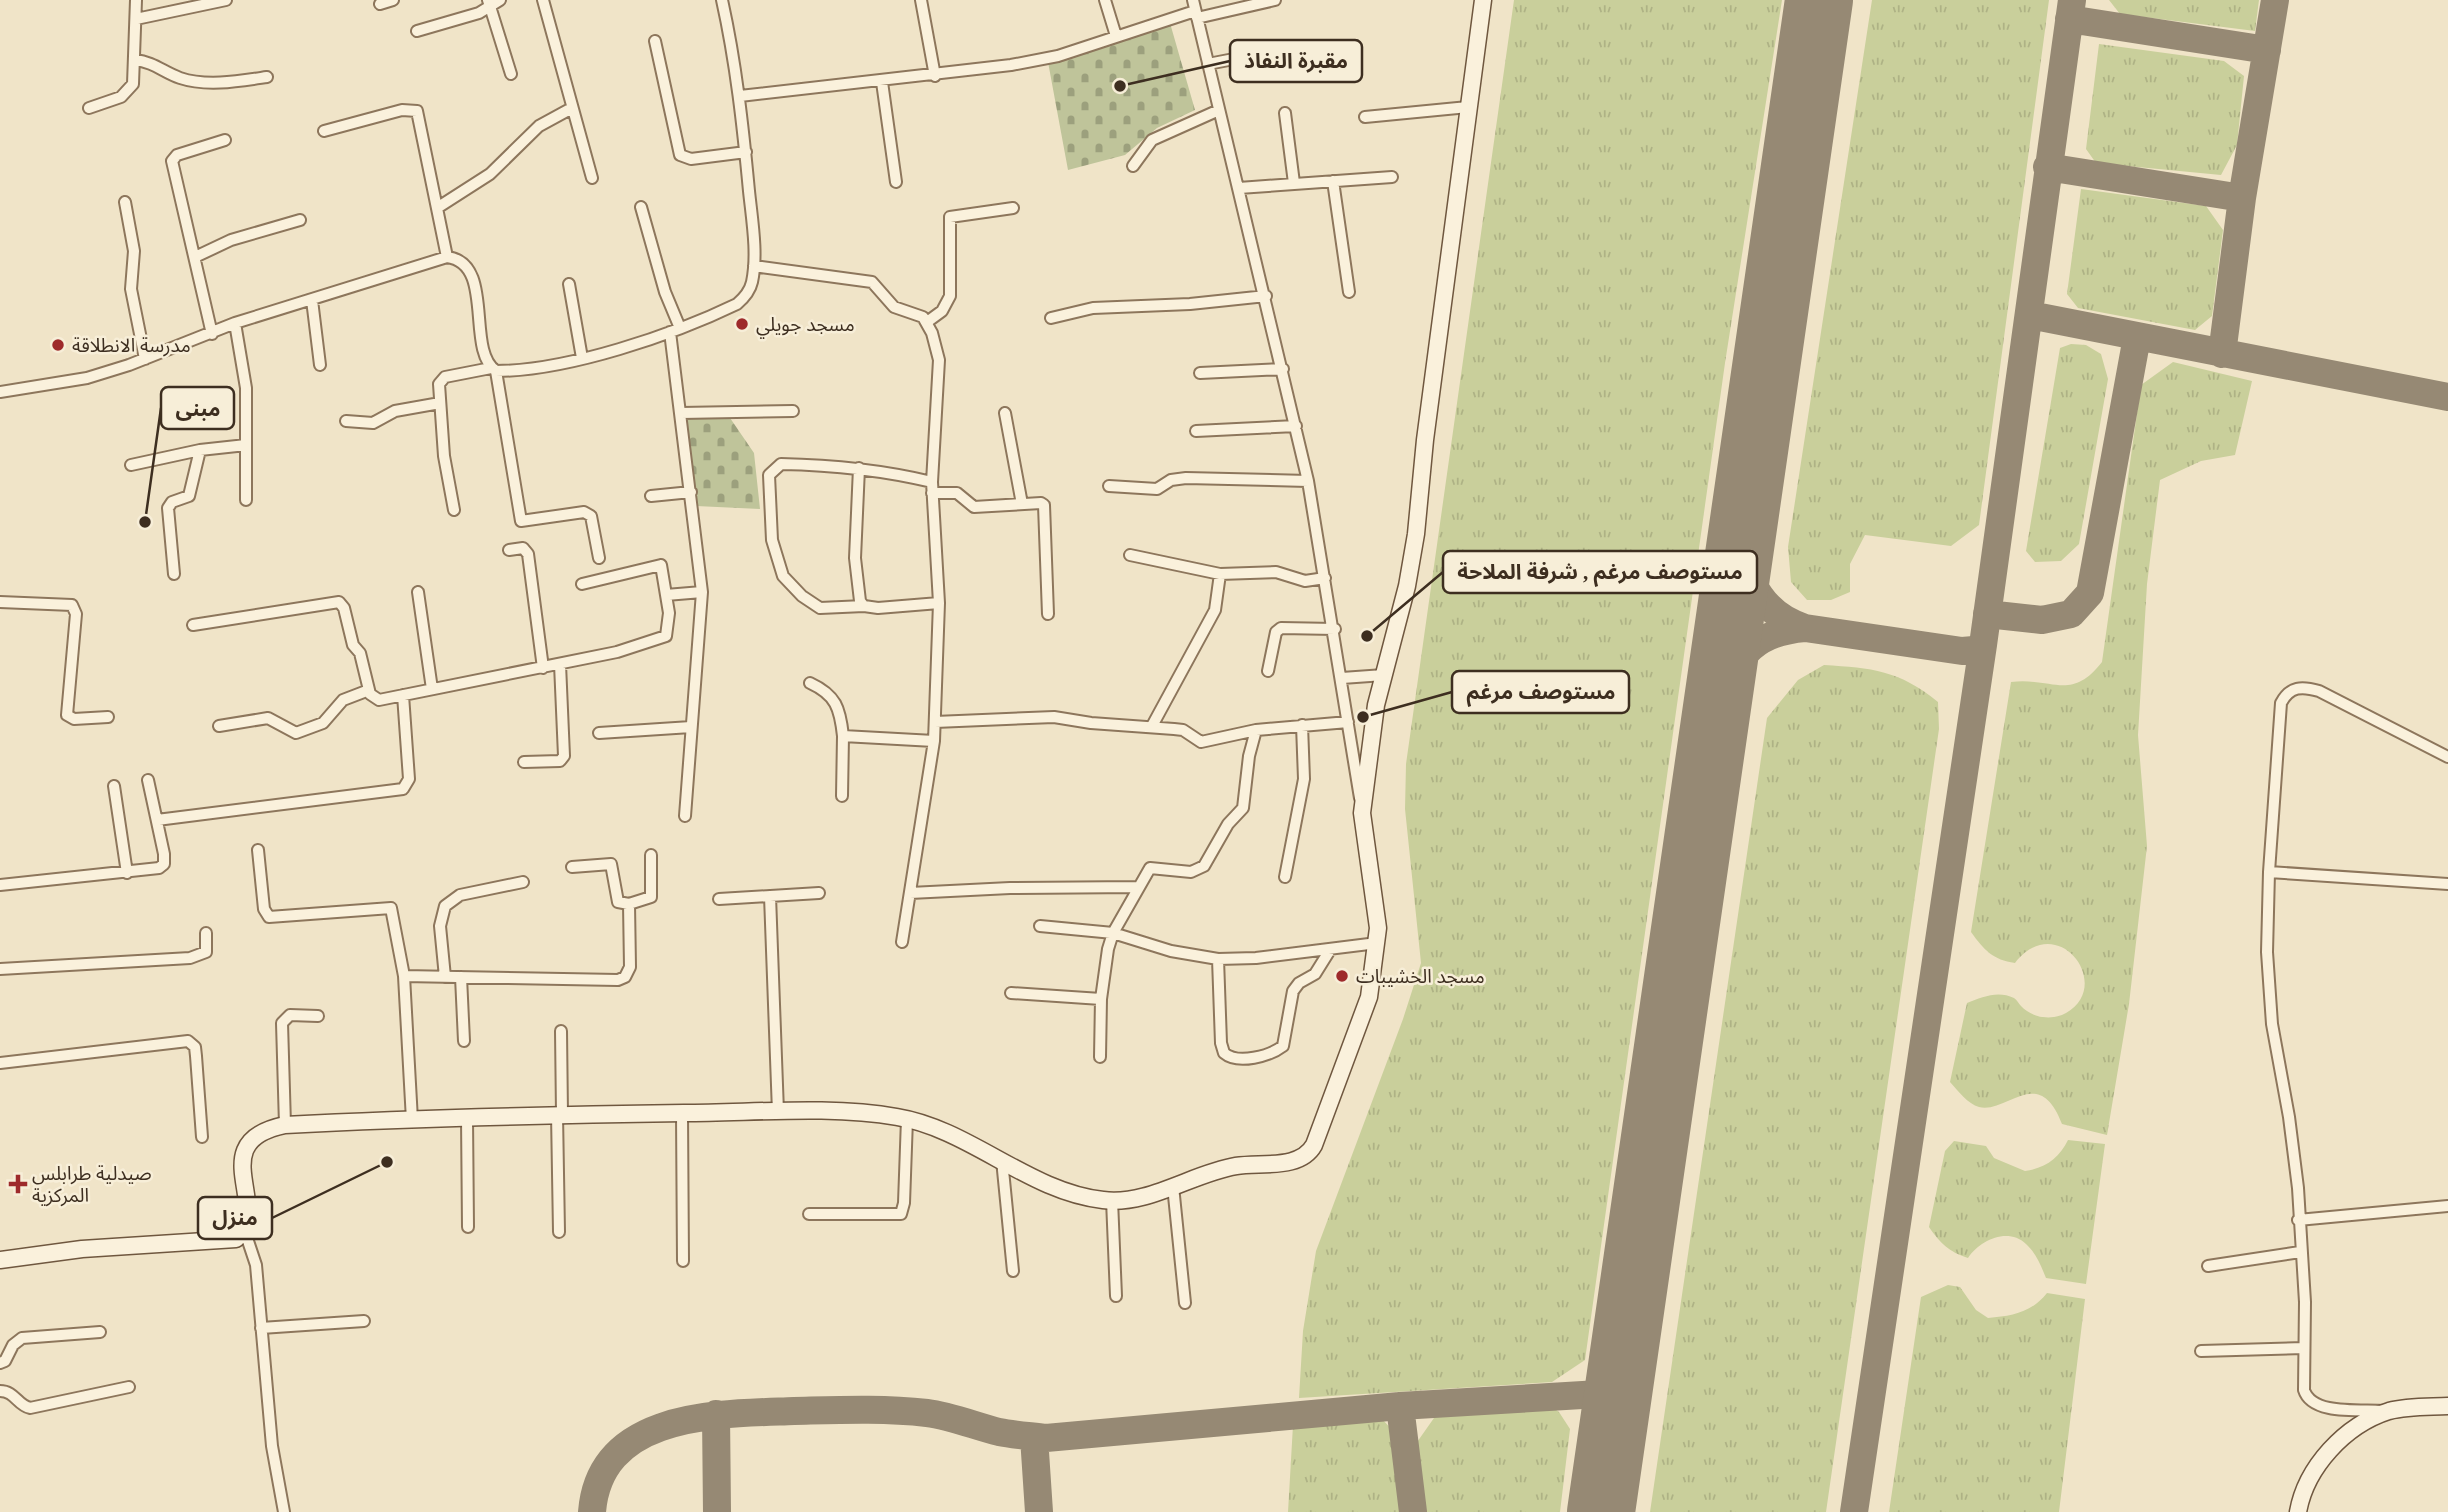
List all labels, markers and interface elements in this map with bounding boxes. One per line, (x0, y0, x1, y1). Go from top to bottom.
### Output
callout: مقبرة النفاذ (1230, 40, 1362, 82)
text: مقبرة النفاذ (1244, 49, 1348, 73)
place label: مسجد جويلي (756, 314, 855, 339)
marker: مسجد جويلي (734, 316, 750, 332)
place label: مدرسة الانطلاقة (72, 335, 191, 357)
marker: مدرسة الانطلاقة (50, 337, 66, 353)
callout: مبنى (161, 387, 234, 429)
text: مبنى (175, 397, 221, 421)
callout: مستوصف مرغم , شرفة الملاحة (1443, 551, 1757, 593)
text: مستوصف مرغم , شرفة الملاحة (1457, 560, 1743, 587)
callout: مستوصف مرغم (1452, 671, 1629, 713)
text: مستوصف مرغم (1466, 680, 1616, 707)
place label: مسجد الخشيبات (1356, 966, 1485, 987)
marker: مسجد الخشيبات (1334, 968, 1350, 984)
place label: صيدلية طرابلس المركزية (32, 1163, 152, 1207)
marker: صيدلية طرابلس المركزية (10, 1176, 26, 1192)
callout: منزل (198, 1197, 272, 1239)
text: منزل (212, 1206, 258, 1230)

